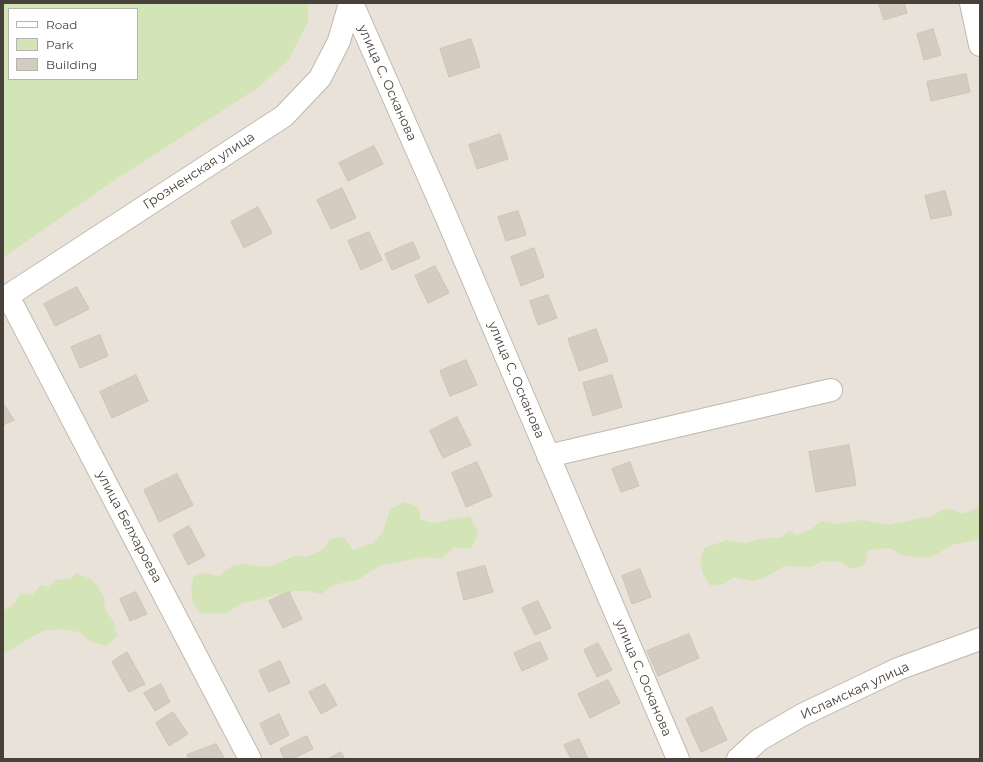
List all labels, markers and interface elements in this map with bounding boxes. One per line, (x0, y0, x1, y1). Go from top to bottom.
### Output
legend (8, 8, 138, 80)
text: Road (46, 17, 77, 32)
street label: улица С. Осканова (354, 22, 420, 144)
text: Park (46, 37, 73, 52)
text: Building (46, 57, 97, 72)
street label: Грозненская улица (140, 129, 258, 213)
street label: улица С. Осканова (484, 319, 548, 441)
street label: улица Белхароева (93, 468, 165, 586)
street label: улица С. Осканова (611, 617, 675, 739)
street label: Исламская улица (798, 659, 912, 723)

